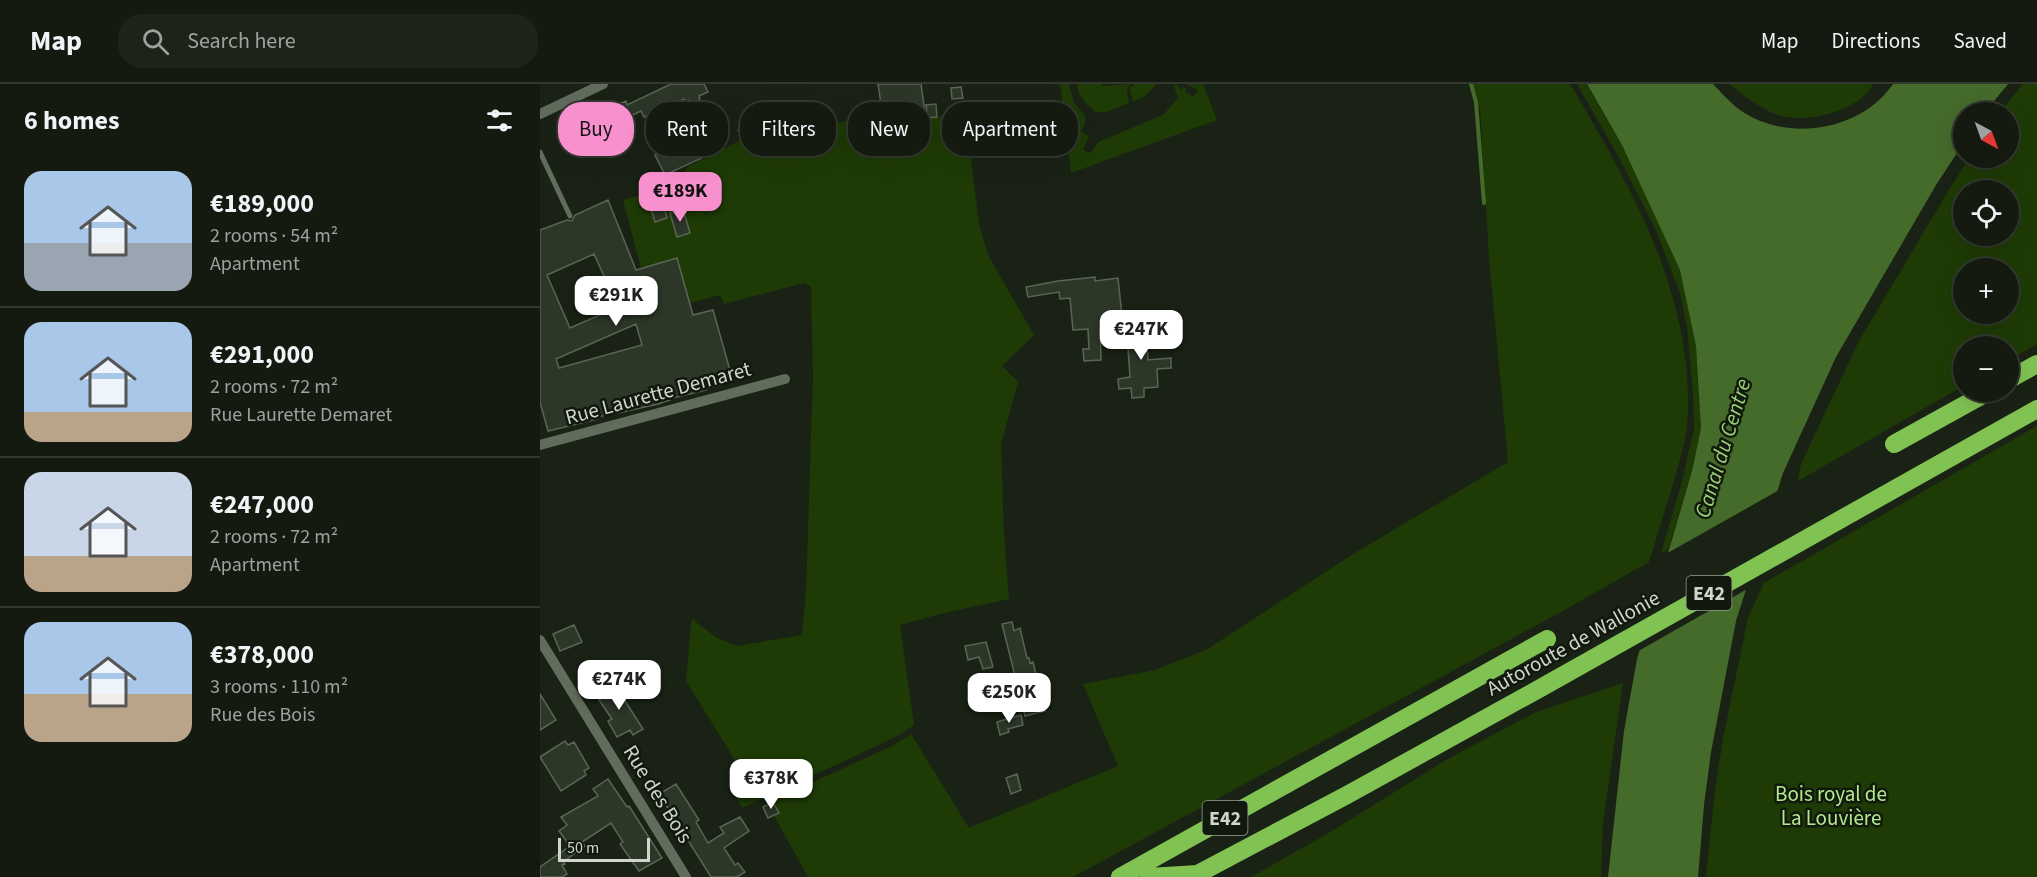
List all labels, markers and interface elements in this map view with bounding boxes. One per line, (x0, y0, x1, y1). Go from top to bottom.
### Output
search box (118, 14, 538, 68)
text: Map (30, 21, 82, 61)
icon: search (139, 25, 172, 58)
text: Search here (187, 25, 296, 57)
text: Map (1761, 26, 1799, 56)
text: Directions (1832, 26, 1920, 56)
text: Saved (1953, 26, 2007, 56)
text: 6 homes (24, 102, 119, 139)
chip: Buy (558, 102, 634, 156)
chip: Rent (646, 102, 728, 156)
chip: Filters (740, 102, 836, 156)
chip: New (848, 102, 930, 156)
chip: Apartment (942, 102, 1078, 156)
north arrow (1953, 102, 2019, 168)
map controls (1953, 102, 2019, 402)
icon: filters (483, 104, 516, 137)
pin: €189K (638, 172, 722, 223)
text: €189K (653, 177, 707, 205)
button: locate (1953, 180, 2019, 246)
text: €189,000 (210, 185, 314, 222)
icon: home (72, 195, 144, 267)
text: 2 rooms · 54 m² (210, 222, 338, 250)
text: Apartment (210, 250, 300, 278)
button: + (1953, 258, 2019, 324)
pin: €291K (574, 276, 658, 327)
text: €291K (589, 281, 643, 309)
pin: €247K (1099, 310, 1183, 361)
text: €247K (1114, 315, 1168, 343)
text: €291,000 (210, 336, 314, 373)
button: − (1953, 336, 2019, 402)
icon: home (72, 346, 144, 418)
street label: Rue Laurette Demaret (562, 354, 754, 432)
text: 2 rooms · 72 m² (210, 373, 338, 401)
water label: Canal du Centre (1687, 375, 1759, 522)
text: Rue Laurette Demaret (210, 401, 392, 429)
text: €247,000 (210, 486, 314, 523)
icon: home (72, 496, 144, 568)
text: 2 rooms · 72 m² (210, 523, 338, 551)
text: Apartment (210, 551, 300, 579)
road number: E42 (1686, 576, 1732, 610)
street label: Autoroute de Wallonie (1481, 583, 1665, 703)
text: €378,000 (210, 636, 314, 673)
icon: home (72, 646, 144, 718)
pin: €274K (577, 660, 661, 711)
text: €274K (592, 665, 646, 693)
text: 3 rooms · 110 m² (210, 673, 348, 701)
pin: €250K (967, 673, 1051, 724)
text: €250K (982, 678, 1036, 706)
text: Rue des Bois (210, 701, 315, 729)
street label: Rue des Bois (616, 739, 700, 849)
pin: €378K (729, 759, 813, 810)
text: €378K (744, 764, 798, 792)
park label: Bois royal de La Louvière (1775, 779, 1887, 833)
road number: E42 (1202, 801, 1248, 835)
scale bar (558, 835, 650, 862)
text: 50 m (567, 837, 599, 859)

